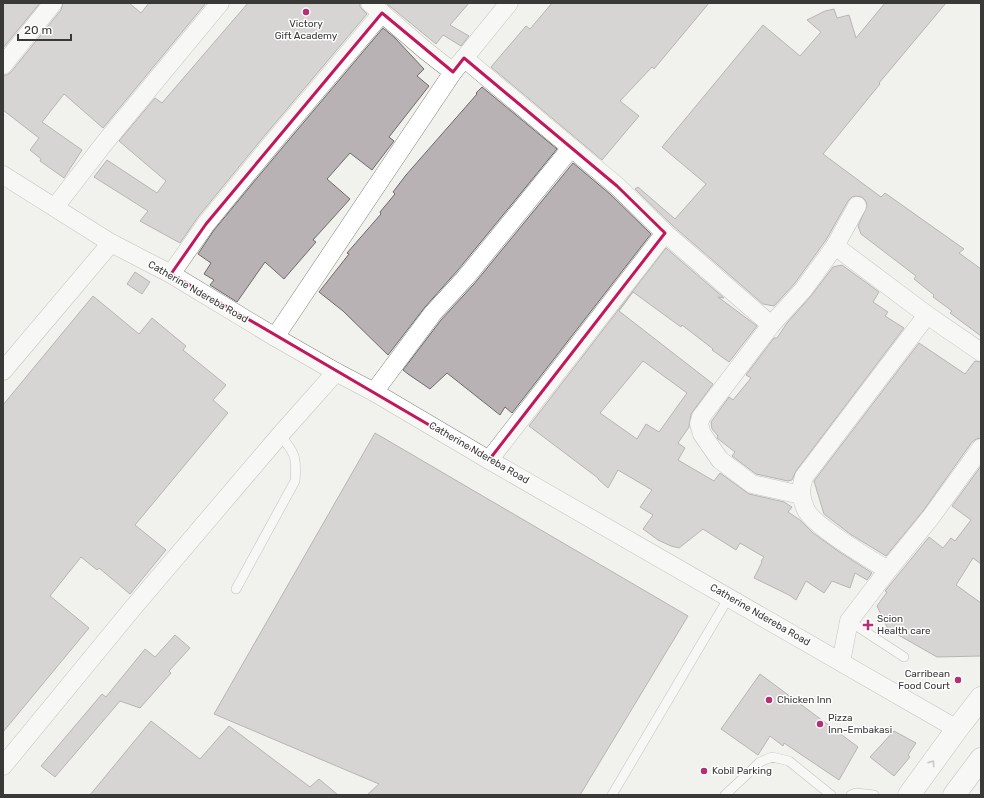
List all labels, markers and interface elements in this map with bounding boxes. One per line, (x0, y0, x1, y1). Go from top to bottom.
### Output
marker: Victory Gift Academy (301, 7, 311, 17)
scale bar (18, 16, 71, 42)
place label: Victory Gift Academy (275, 18, 338, 42)
text: 20 m (24, 23, 52, 37)
street label: Catherine Ndereba Road (146, 258, 250, 326)
street label: Catherine Ndereba Road (427, 419, 531, 487)
street label: Catherine Ndereba Road (708, 581, 812, 649)
place label: Scion Health care (877, 613, 931, 637)
marker: Scion Health care (862, 619, 874, 631)
place label: Carribean Food Court (898, 668, 950, 692)
marker: Carribean Food Court (953, 675, 963, 685)
place label: Chicken Inn (777, 694, 832, 706)
marker: Chicken Inn (764, 695, 774, 705)
place label: Pizza Inn-Embakasi (828, 712, 892, 736)
marker: Pizza Inn-Embakasi (815, 719, 825, 729)
one-way arrow (927, 761, 934, 768)
place label: Kobil Parking (712, 765, 772, 777)
marker: Kobil Parking (699, 766, 709, 776)

